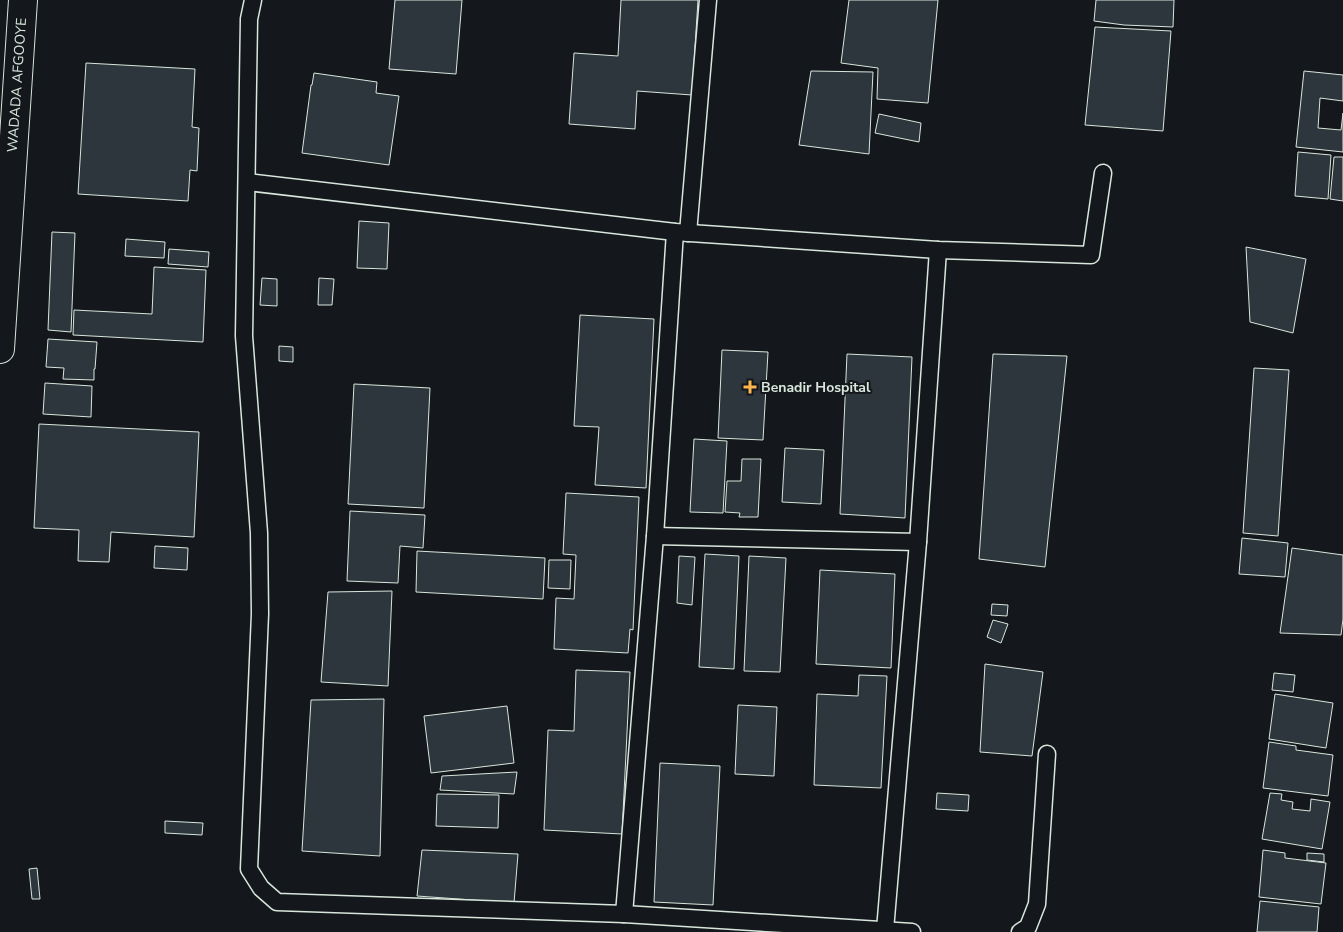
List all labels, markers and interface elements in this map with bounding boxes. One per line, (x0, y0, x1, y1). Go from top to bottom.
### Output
street label: WADADA AFGOOYE (3, 17, 31, 153)
place label: Benadir Hospital (761, 378, 871, 397)
marker: Benadir Hospital (743, 380, 757, 394)

